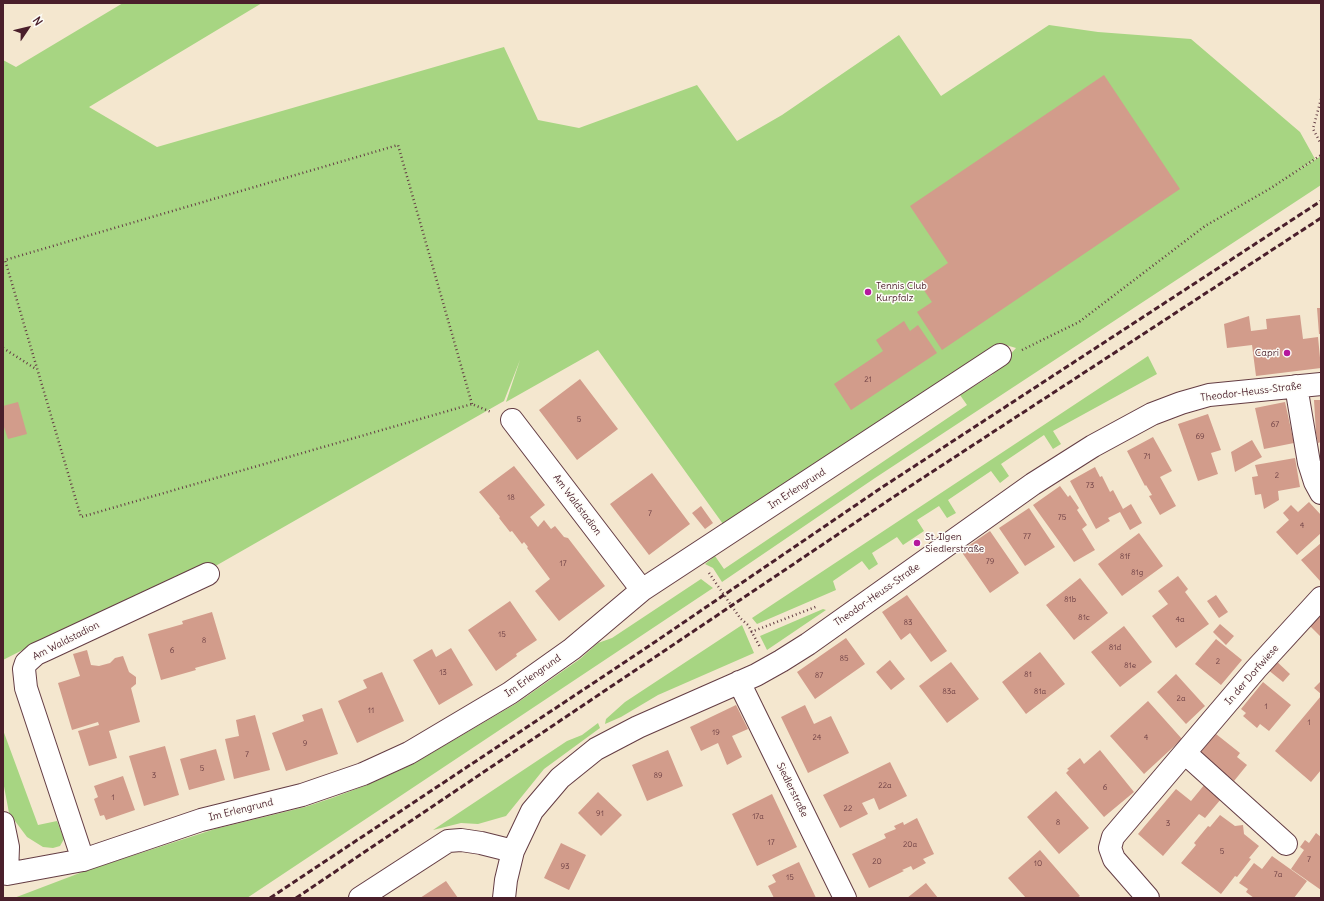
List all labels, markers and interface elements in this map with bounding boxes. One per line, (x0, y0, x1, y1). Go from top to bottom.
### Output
north arrow (8, 8, 48, 48)
text: N (30, 14, 46, 28)
place label: Tennis Club Kurpfalz (876, 280, 927, 304)
marker: Tennis Club Kurpfalz (863, 287, 873, 297)
place label: Capri (1255, 347, 1279, 359)
marker: Capri (1282, 348, 1292, 358)
house number: 21 (864, 375, 872, 385)
street label: Theodor-Heuss-Straße (1200, 380, 1302, 404)
house number: 5 (577, 415, 581, 425)
house number: 67 (1271, 420, 1279, 430)
house number: 69 (1195, 432, 1205, 442)
house number: 71 (1143, 452, 1151, 462)
street label: Im Erlengrund (766, 466, 828, 512)
house number: 2 (1275, 471, 1279, 481)
street label: Am Waldstadion (550, 472, 604, 538)
house number: 73 (1086, 481, 1094, 491)
house number: 18 (507, 493, 515, 503)
house number: 7 (648, 509, 652, 519)
house number: 75 (1058, 513, 1066, 523)
house number: 4 (1300, 521, 1304, 531)
place label: St. Ilgen Siedlerstraße (925, 531, 984, 554)
house number: 77 (1023, 532, 1031, 542)
marker: St. Ilgen Siedlerstraße (912, 538, 922, 548)
house number: 81f (1120, 552, 1130, 562)
house number: 79 (986, 557, 994, 567)
house number: 17 (559, 559, 567, 569)
street label: Theodor-Heuss-Straße (832, 561, 922, 629)
house number: 81g (1131, 568, 1143, 578)
house number: 81b (1064, 595, 1076, 605)
house number: 81c (1078, 613, 1090, 623)
house number: 4a (1175, 615, 1185, 625)
house number: 83 (903, 618, 913, 628)
street label: Am Waldstadion (31, 619, 101, 663)
house number: 15 (498, 630, 506, 640)
house number: 8 (202, 636, 206, 646)
house number: 81d (1109, 643, 1121, 653)
street label: In der Dorfwiese (1223, 643, 1281, 707)
house number: 6 (170, 646, 174, 656)
street label: Im Erlengrund (503, 652, 563, 700)
house number: 85 (839, 654, 849, 664)
house number: 2 (1216, 657, 1220, 667)
house number: 81e (1124, 661, 1136, 671)
house number: 13 (439, 668, 447, 678)
house number: 81 (1024, 670, 1032, 680)
house number: 87 (815, 671, 823, 681)
house number: 83a (942, 687, 956, 697)
house number: 81a (1034, 687, 1046, 697)
house number: 2a (1177, 694, 1185, 704)
house number: 1 (1264, 702, 1268, 712)
house number: 11 (368, 706, 374, 716)
house number: 1 (1307, 718, 1311, 728)
house number: 19 (712, 728, 720, 738)
house number: 24 (813, 733, 821, 743)
house number: 4 (1144, 733, 1148, 743)
house number: 9 (303, 739, 307, 749)
house number: 7 (245, 750, 249, 760)
street label: Siedlerstraße (774, 761, 810, 819)
house number: 5 (200, 764, 204, 774)
house number: 3 (152, 771, 156, 781)
house number: 89 (653, 771, 663, 781)
house number: 22a (878, 781, 892, 791)
house number: 6 (1103, 783, 1107, 793)
house number: 1 (111, 793, 115, 803)
street label: Im Erlengrund (208, 796, 274, 824)
house number: 22 (844, 804, 852, 814)
house number: 91 (596, 809, 604, 819)
house number: 17a (752, 812, 764, 822)
house number: 8 (1056, 818, 1060, 828)
house number: 3 (1166, 819, 1170, 829)
house number: 17 (767, 838, 775, 848)
house number: 20a (903, 840, 917, 850)
house number: 5 (1220, 847, 1224, 857)
house number: 7 (1307, 855, 1311, 865)
house number: 20 (872, 857, 882, 867)
house number: 10 (1034, 859, 1042, 869)
house number: 93 (560, 862, 570, 872)
house number: 7a (1274, 870, 1282, 880)
house number: 15 (786, 873, 794, 883)

